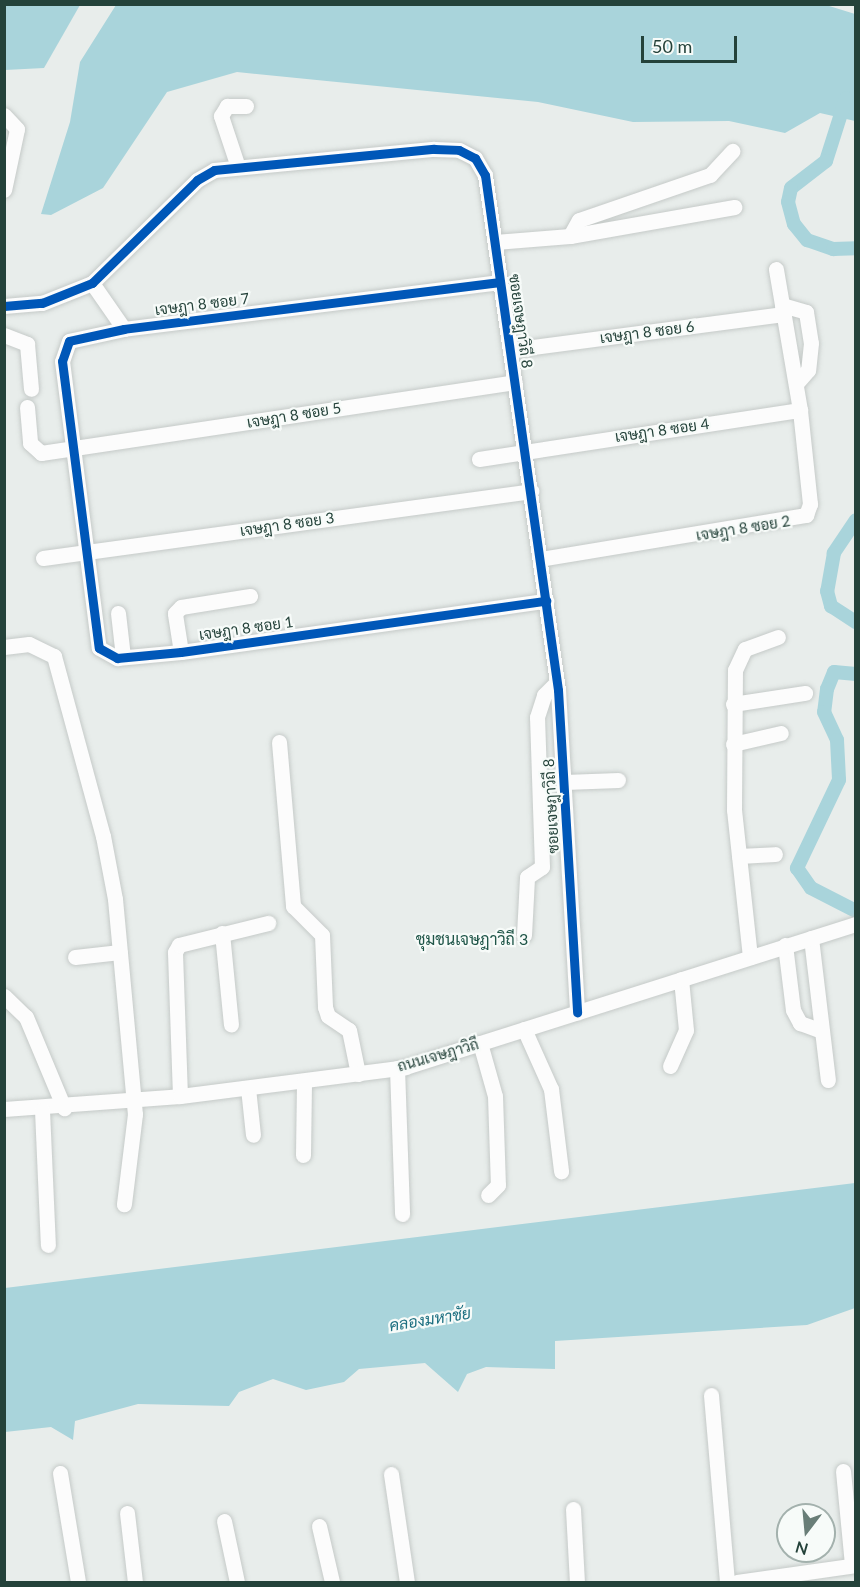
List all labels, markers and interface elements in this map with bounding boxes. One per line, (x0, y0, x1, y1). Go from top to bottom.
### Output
scale bar (644, 24, 740, 62)
text: 50 m (652, 35, 692, 57)
street label: ซอยเจษฎาวิถี 8 (505, 273, 537, 369)
street label: เจษฎา 8 ซอย 7 (154, 289, 250, 319)
street label: เจษฎา 8 ซอย 6 (599, 317, 695, 347)
street label: เจษฎา 8 ซอย 5 (246, 399, 342, 431)
street label: เจษฎา 8 ซอย 4 (614, 414, 710, 446)
street label: เจษฎา 8 ซอย 3 (239, 508, 335, 540)
street label: เจษฎา 8 ซอย 2 (695, 512, 791, 544)
street label: เจษฎา 8 ซอย 1 (198, 612, 294, 644)
street label: ซอยเจษฎาวิถี 8 (540, 758, 562, 854)
district label: ชุมชนเจษฎาวิถี 3 (416, 929, 528, 949)
street label: ถนนเจษฎาวิถี (395, 1035, 481, 1075)
water label: คลองมหาชัย (388, 1303, 472, 1335)
north arrow (776, 1503, 836, 1563)
text: N (793, 1538, 810, 1560)

